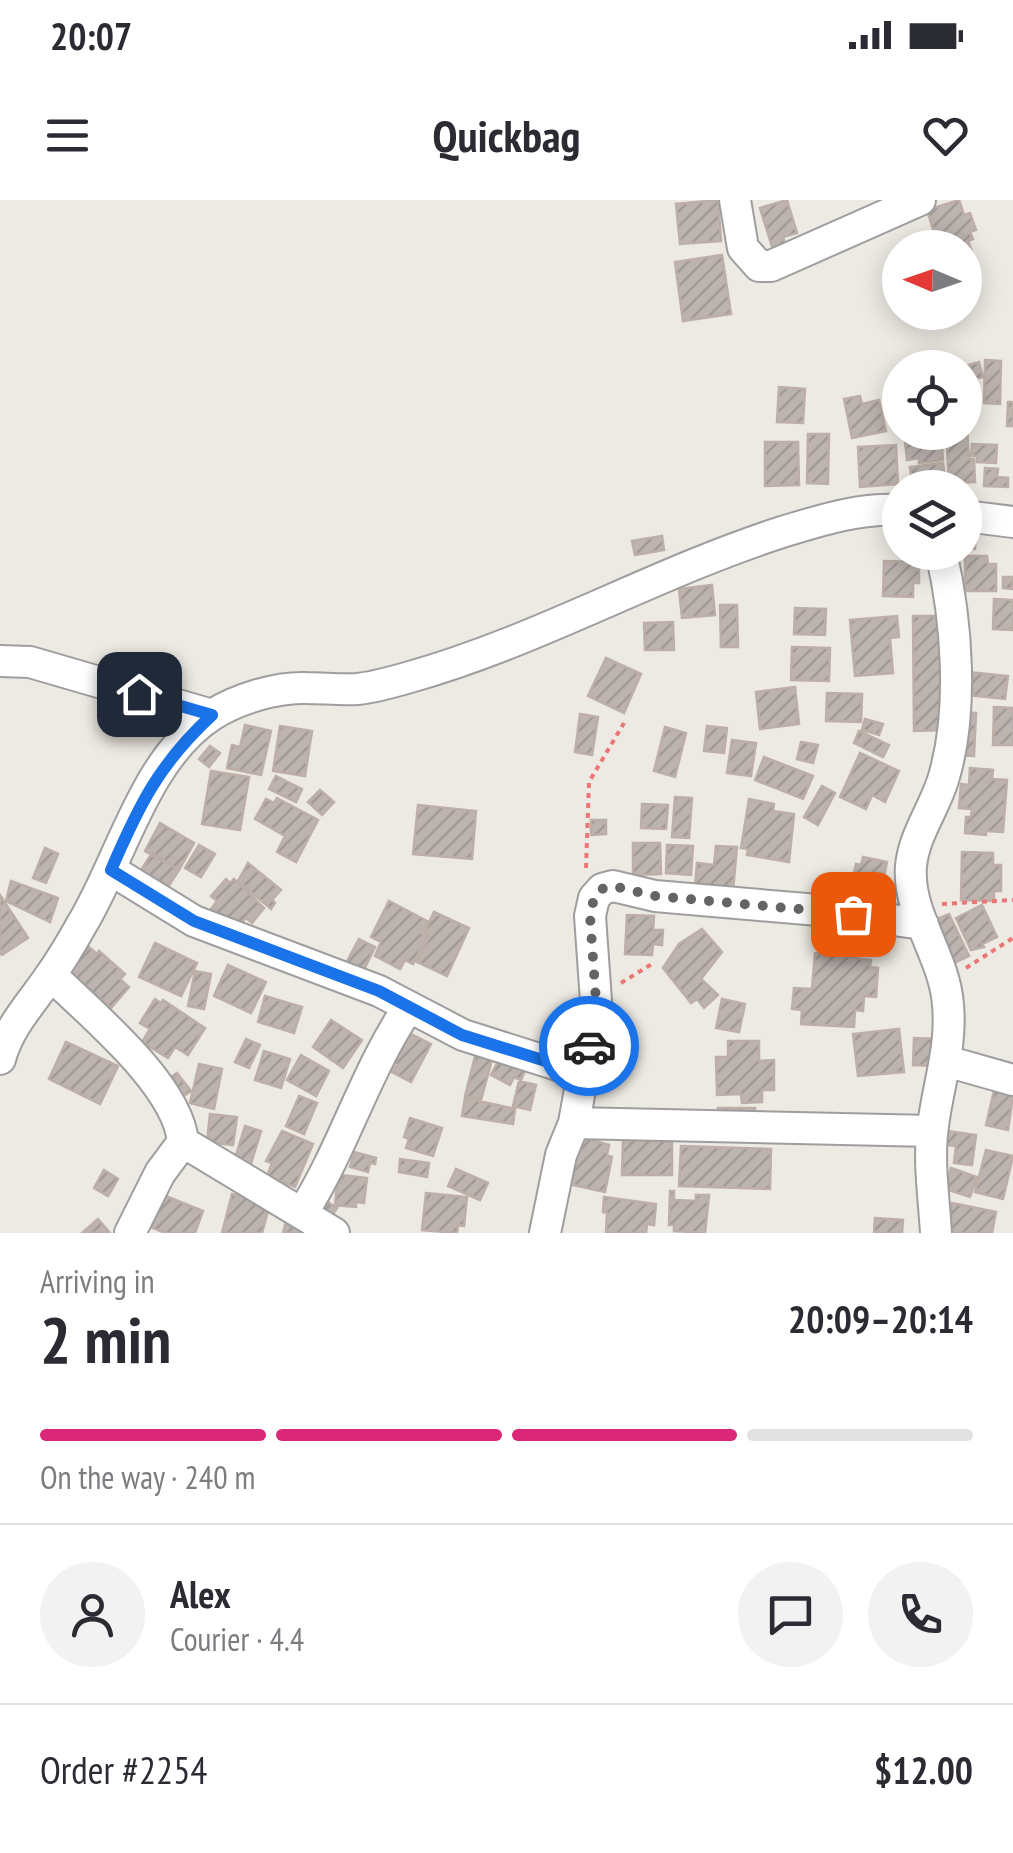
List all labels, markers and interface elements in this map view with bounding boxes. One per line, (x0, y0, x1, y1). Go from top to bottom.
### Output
text: 20:07 (50, 11, 132, 60)
text: Quickbag (433, 106, 580, 164)
icon: menu (40, 108, 95, 163)
icon: heart (918, 108, 973, 163)
north arrow (882, 230, 982, 330)
map controls (882, 230, 982, 570)
button: locate (882, 350, 982, 450)
button: layers (882, 470, 982, 570)
pin (97, 652, 182, 737)
icon: home (112, 667, 167, 722)
pin (811, 872, 896, 957)
icon: bag (826, 887, 881, 942)
courier (539, 996, 639, 1096)
icon: car (562, 1019, 617, 1074)
text: Arriving in (40, 1260, 155, 1302)
text: 20:09–20:14 (788, 1294, 973, 1343)
text: 2 min (40, 1297, 171, 1381)
text: On the way · 240 m (40, 1456, 255, 1498)
button: person (40, 1562, 145, 1667)
button: chat (738, 1562, 843, 1667)
button: phone (868, 1562, 973, 1667)
text: Alex (170, 1569, 231, 1618)
text: Courier · 4.4 (170, 1618, 304, 1660)
text: Order #2254 (40, 1745, 207, 1794)
text: $12.00 (874, 1745, 973, 1794)

